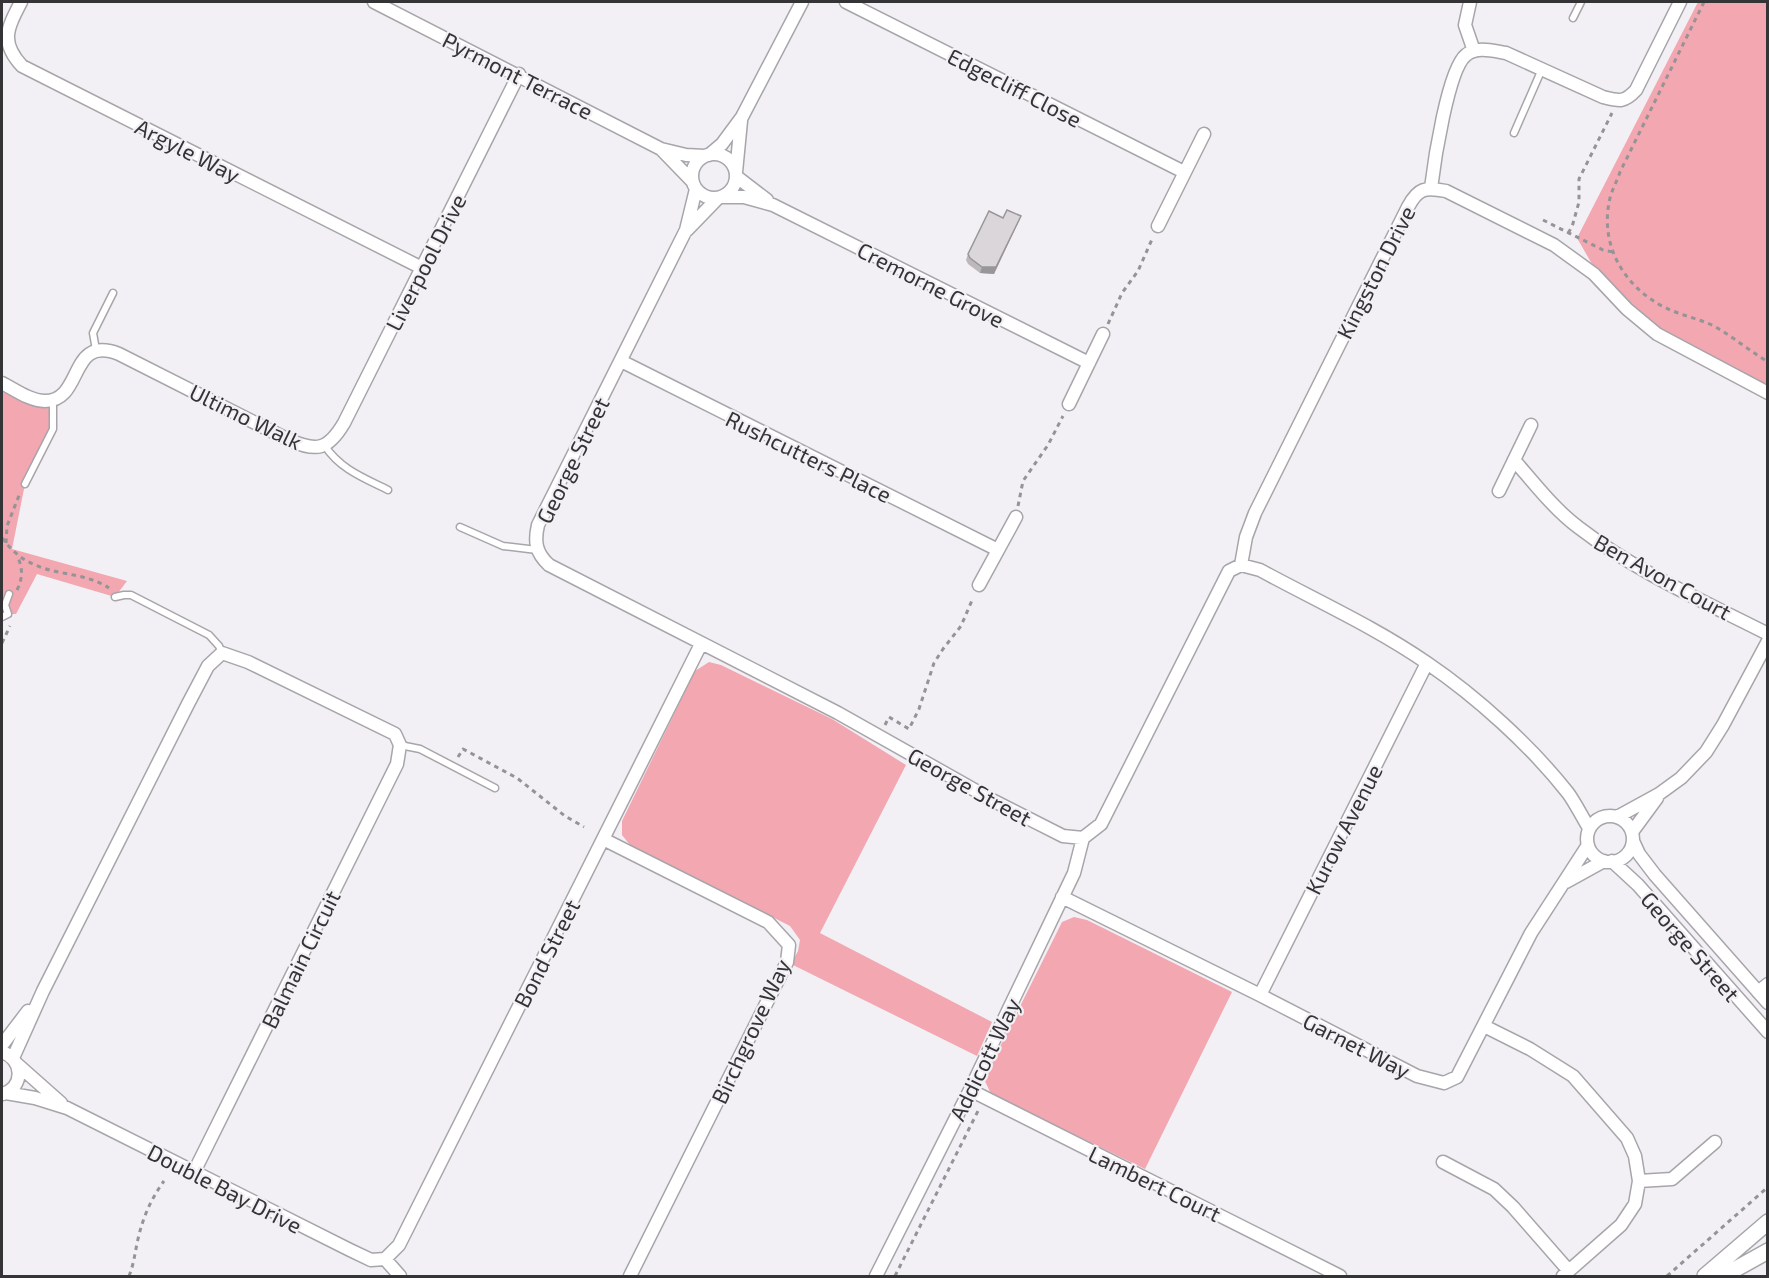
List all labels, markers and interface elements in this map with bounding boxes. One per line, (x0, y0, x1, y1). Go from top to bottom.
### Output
street label: Pyrmont Terrace (439, 26, 597, 124)
street label: Edgecliff Close (944, 42, 1086, 132)
street label: Argyle Way (131, 113, 245, 188)
street label: Liverpool Drive (379, 189, 471, 335)
street label: Kingston Drive (1330, 201, 1420, 343)
street label: Cremorne Grove (853, 236, 1009, 332)
street label: Ultimo Walk (186, 378, 306, 454)
street label: George Street (530, 393, 614, 527)
street label: Rushcutters Place (722, 405, 896, 507)
street label: Ben Avon Court (1590, 528, 1736, 624)
street label: George Street (904, 741, 1036, 831)
street label: Kurow Avenue (1299, 760, 1387, 898)
street label: Balmain Circuit (255, 886, 345, 1032)
street label: George Street (1636, 886, 1746, 1006)
street label: Bond Street (508, 895, 584, 1011)
street label: Birchgrove Way (705, 954, 795, 1107)
street label: Addicott Way (943, 993, 1025, 1125)
street label: Garnet Way (1299, 1007, 1415, 1083)
street label: Double Bay Drive (144, 1138, 306, 1238)
street label: Lambert Court (1085, 1140, 1225, 1226)

